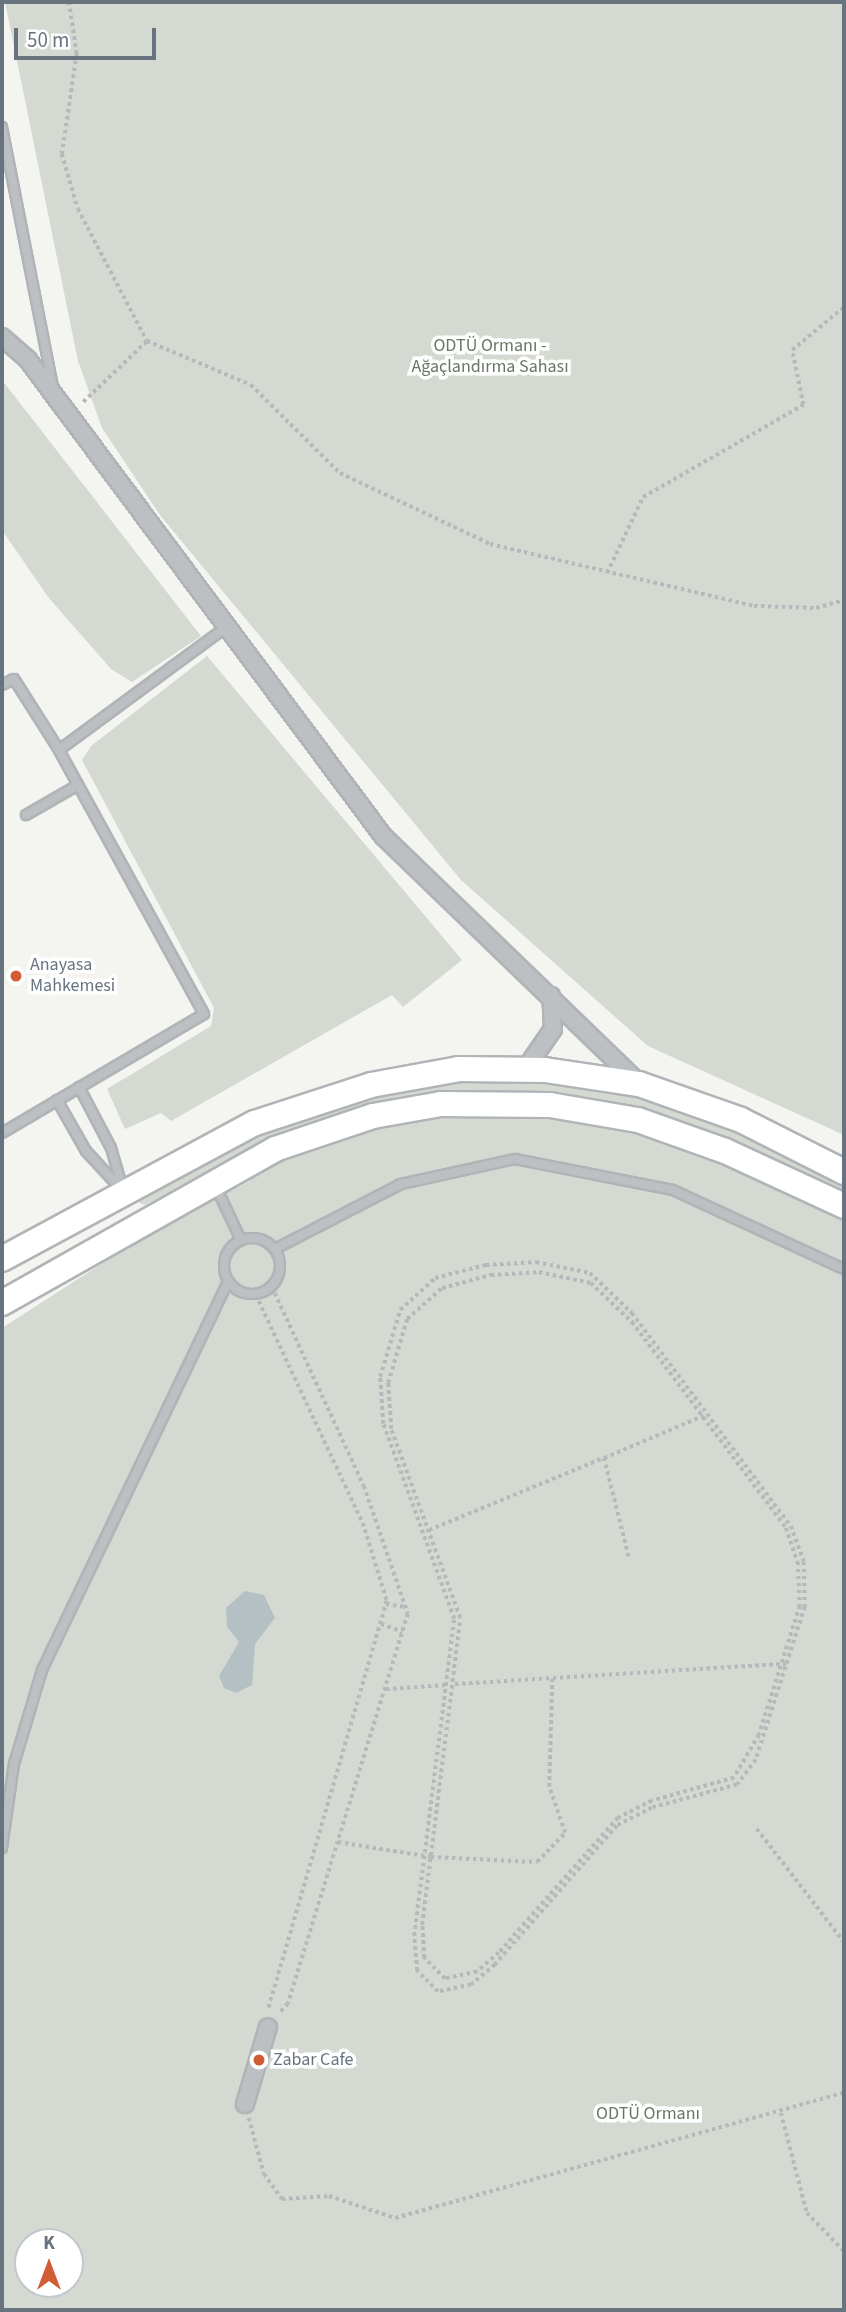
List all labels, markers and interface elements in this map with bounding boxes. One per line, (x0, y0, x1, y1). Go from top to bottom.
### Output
scale bar (18, 14, 159, 58)
text: 50 m (27, 25, 69, 55)
park label: ODTÜ Ormanı - Ağaçlandırma Sahası (411, 336, 569, 378)
place label: Anayasa Mahkemesi (30, 955, 115, 998)
marker: Anayasa Mahkemesi (8, 968, 24, 984)
place label: Zabar Cafe (273, 2049, 353, 2071)
marker: Zabar Cafe (251, 2052, 267, 2068)
park label: ODTÜ Ormanı (596, 2103, 700, 2125)
north arrow (14, 2228, 84, 2298)
text: K (43, 2230, 55, 2257)

